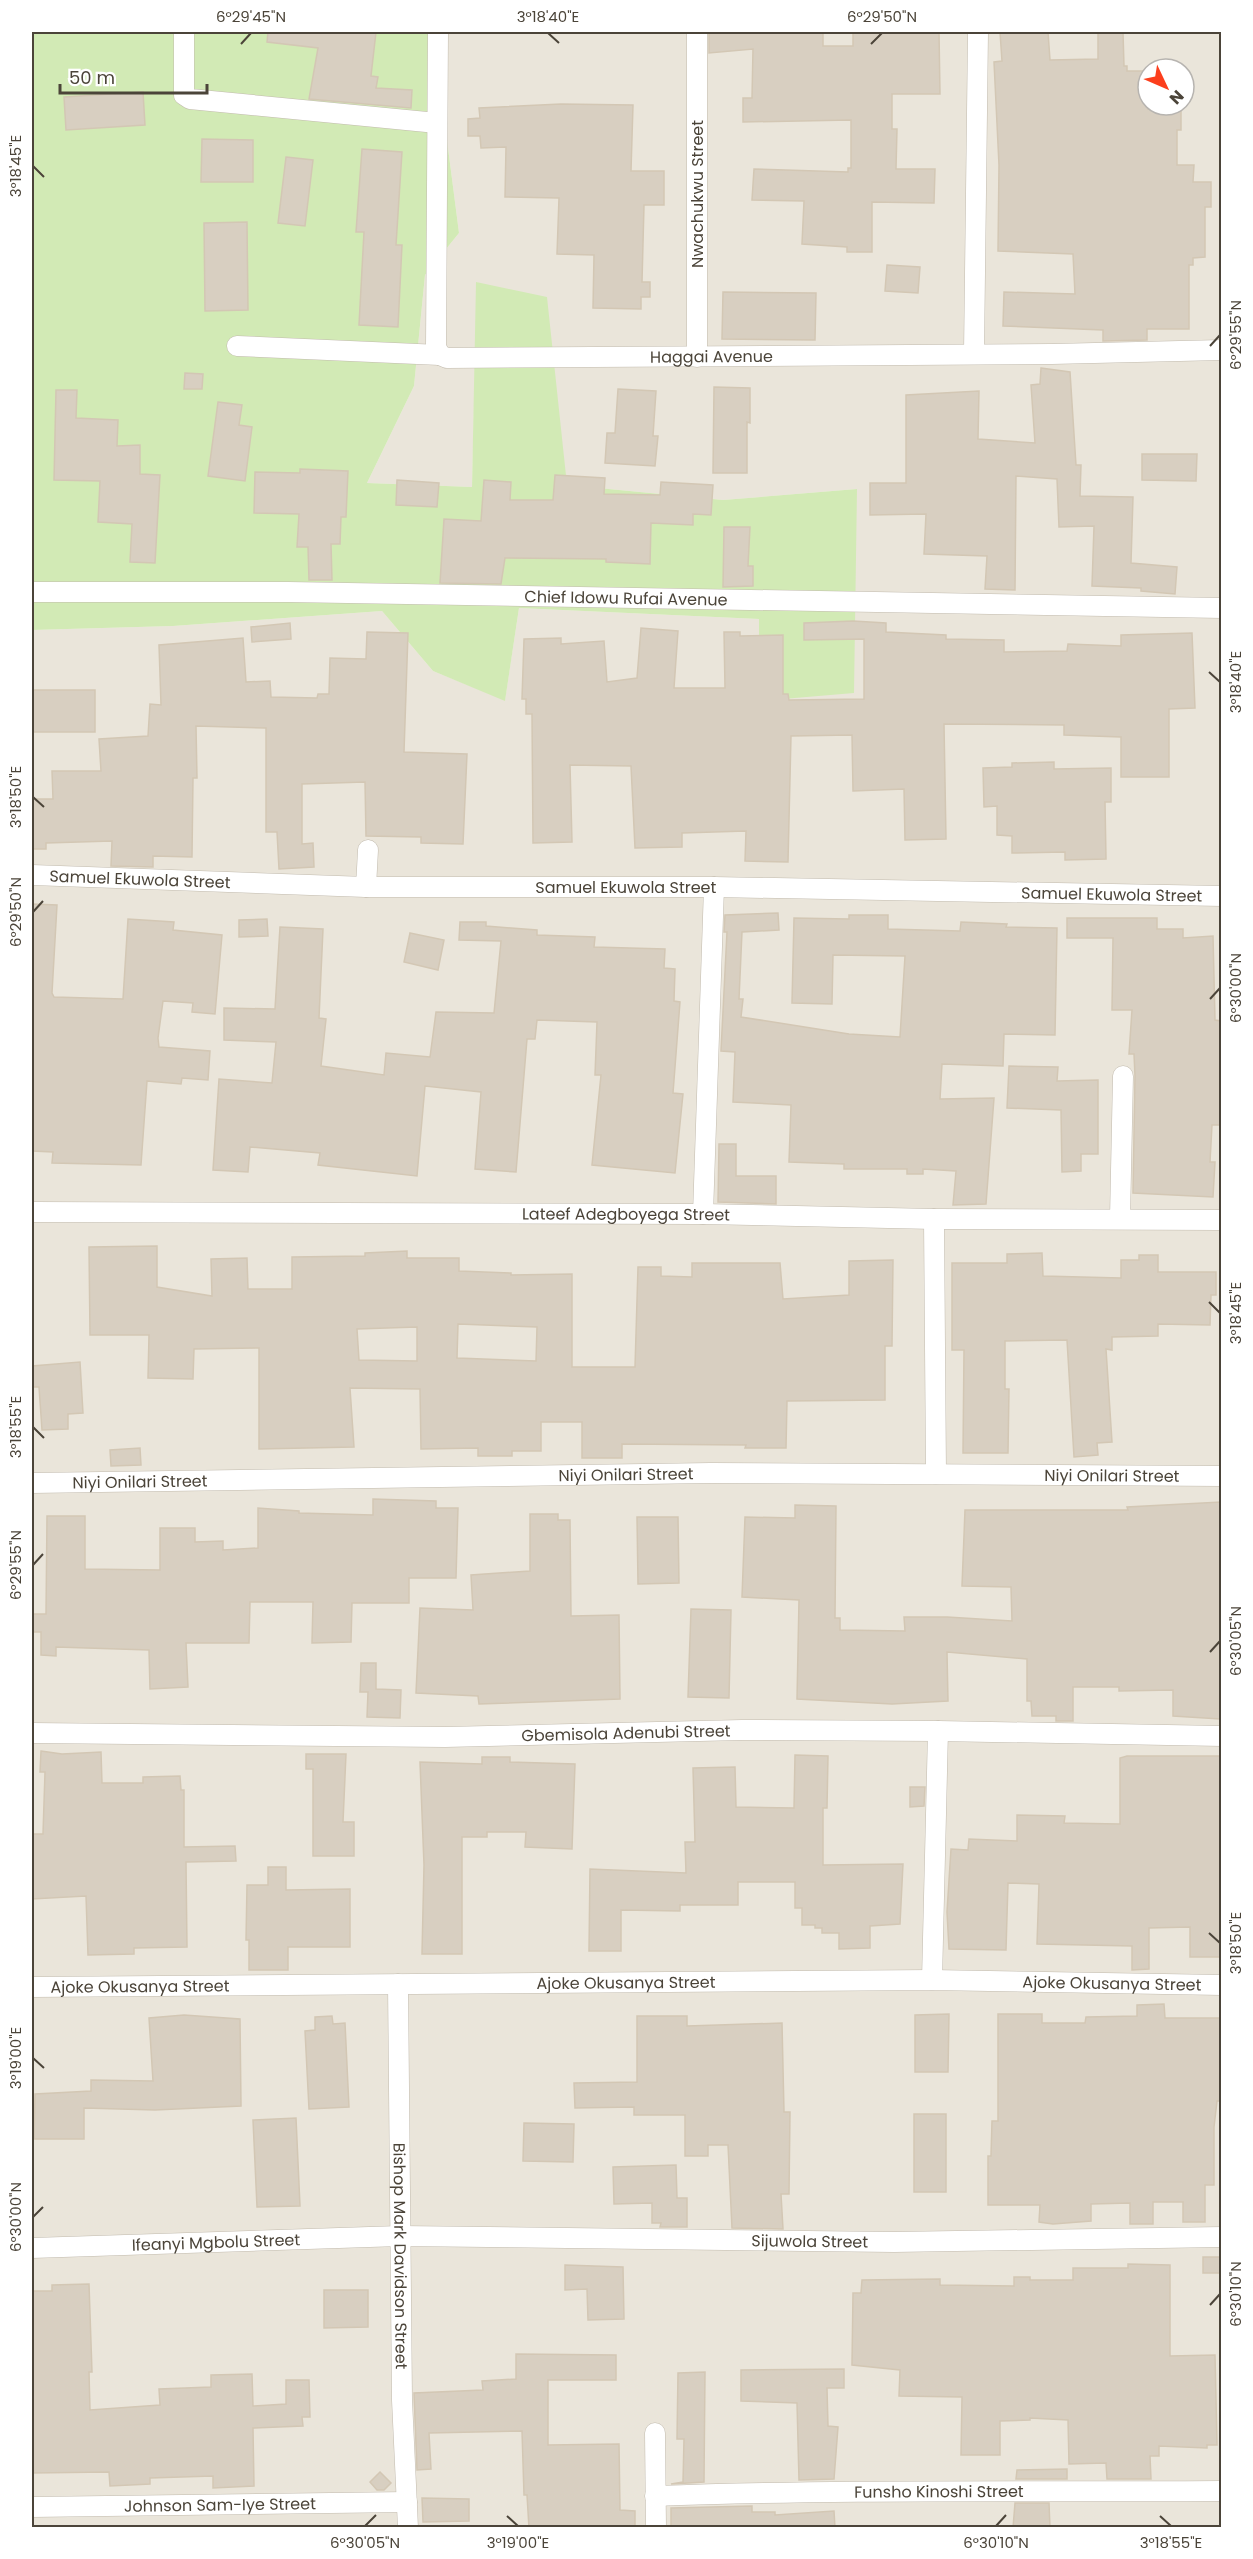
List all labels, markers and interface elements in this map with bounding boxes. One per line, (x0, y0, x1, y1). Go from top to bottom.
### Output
text: 6°29'45"N (216, 6, 286, 27)
text: 3°18'40"E (517, 6, 579, 27)
text: 6°29'50"N (847, 6, 917, 27)
scale bar (60, 57, 207, 95)
north arrow (1136, 57, 1196, 117)
text: 50 m (69, 65, 115, 90)
text: N (1164, 85, 1189, 109)
street label: Nwachukwu Street (686, 120, 709, 268)
text: 3°18'45"E (5, 135, 26, 197)
text: 6°29'55"N (1225, 300, 1246, 370)
street label: Haggai Avenue (650, 345, 773, 369)
street label: Chief Idowu Rufai Avenue (524, 585, 728, 612)
text: 3°18'40"E (1225, 651, 1246, 713)
text: 3°18'50"E (5, 766, 26, 828)
street label: Samuel Ekuwola Street (49, 865, 231, 894)
street label: Samuel Ekuwola Street (535, 876, 717, 899)
text: 6°29'50"N (5, 877, 26, 947)
street label: Samuel Ekuwola Street (1021, 881, 1203, 908)
text: 6°30'00"N (1225, 953, 1246, 1023)
street label: Lateef Adegboyega Street (522, 1202, 730, 1227)
text: 3°18'45"E (1225, 1282, 1246, 1344)
text: 3°18'55"E (5, 1396, 26, 1458)
street label: Niyi Onilari Street (558, 1462, 694, 1487)
street label: Niyi Onilari Street (1044, 1464, 1180, 1488)
street label: Niyi Onilari Street (72, 1469, 208, 1494)
text: 6°29'55"N (5, 1530, 26, 1600)
text: 6°30'05"N (1225, 1606, 1246, 1676)
street label: Gbemisola Adenubi Street (521, 1719, 731, 1747)
text: 3°18'50"E (1225, 1912, 1246, 1974)
street label: Ajoke Okusanya Street (536, 1971, 716, 1995)
street label: Ajoke Okusanya Street (1022, 1971, 1202, 1997)
street label: Ajoke Okusanya Street (50, 1974, 230, 1999)
text: 3°19'00"E (5, 2027, 26, 2089)
street label: Bishop Mark Davidson Street (388, 2143, 413, 2370)
text: 6°30'00"N (5, 2182, 26, 2252)
street label: Ifeanyi Mgbolu Street (131, 2228, 301, 2257)
street label: Sijuwola Street (751, 2229, 869, 2254)
text: 6°30'10"N (1225, 2261, 1246, 2327)
street label: Funsho Kinoshi Street (854, 2480, 1024, 2504)
street label: Johnson Sam-Iye Street (124, 2492, 316, 2518)
text: 6°30'05"N (330, 2532, 400, 2553)
text: 3°19'00"E (487, 2532, 549, 2553)
text: 6°30'10"N (963, 2532, 1029, 2553)
text: 3°18'55"E (1140, 2532, 1202, 2553)

